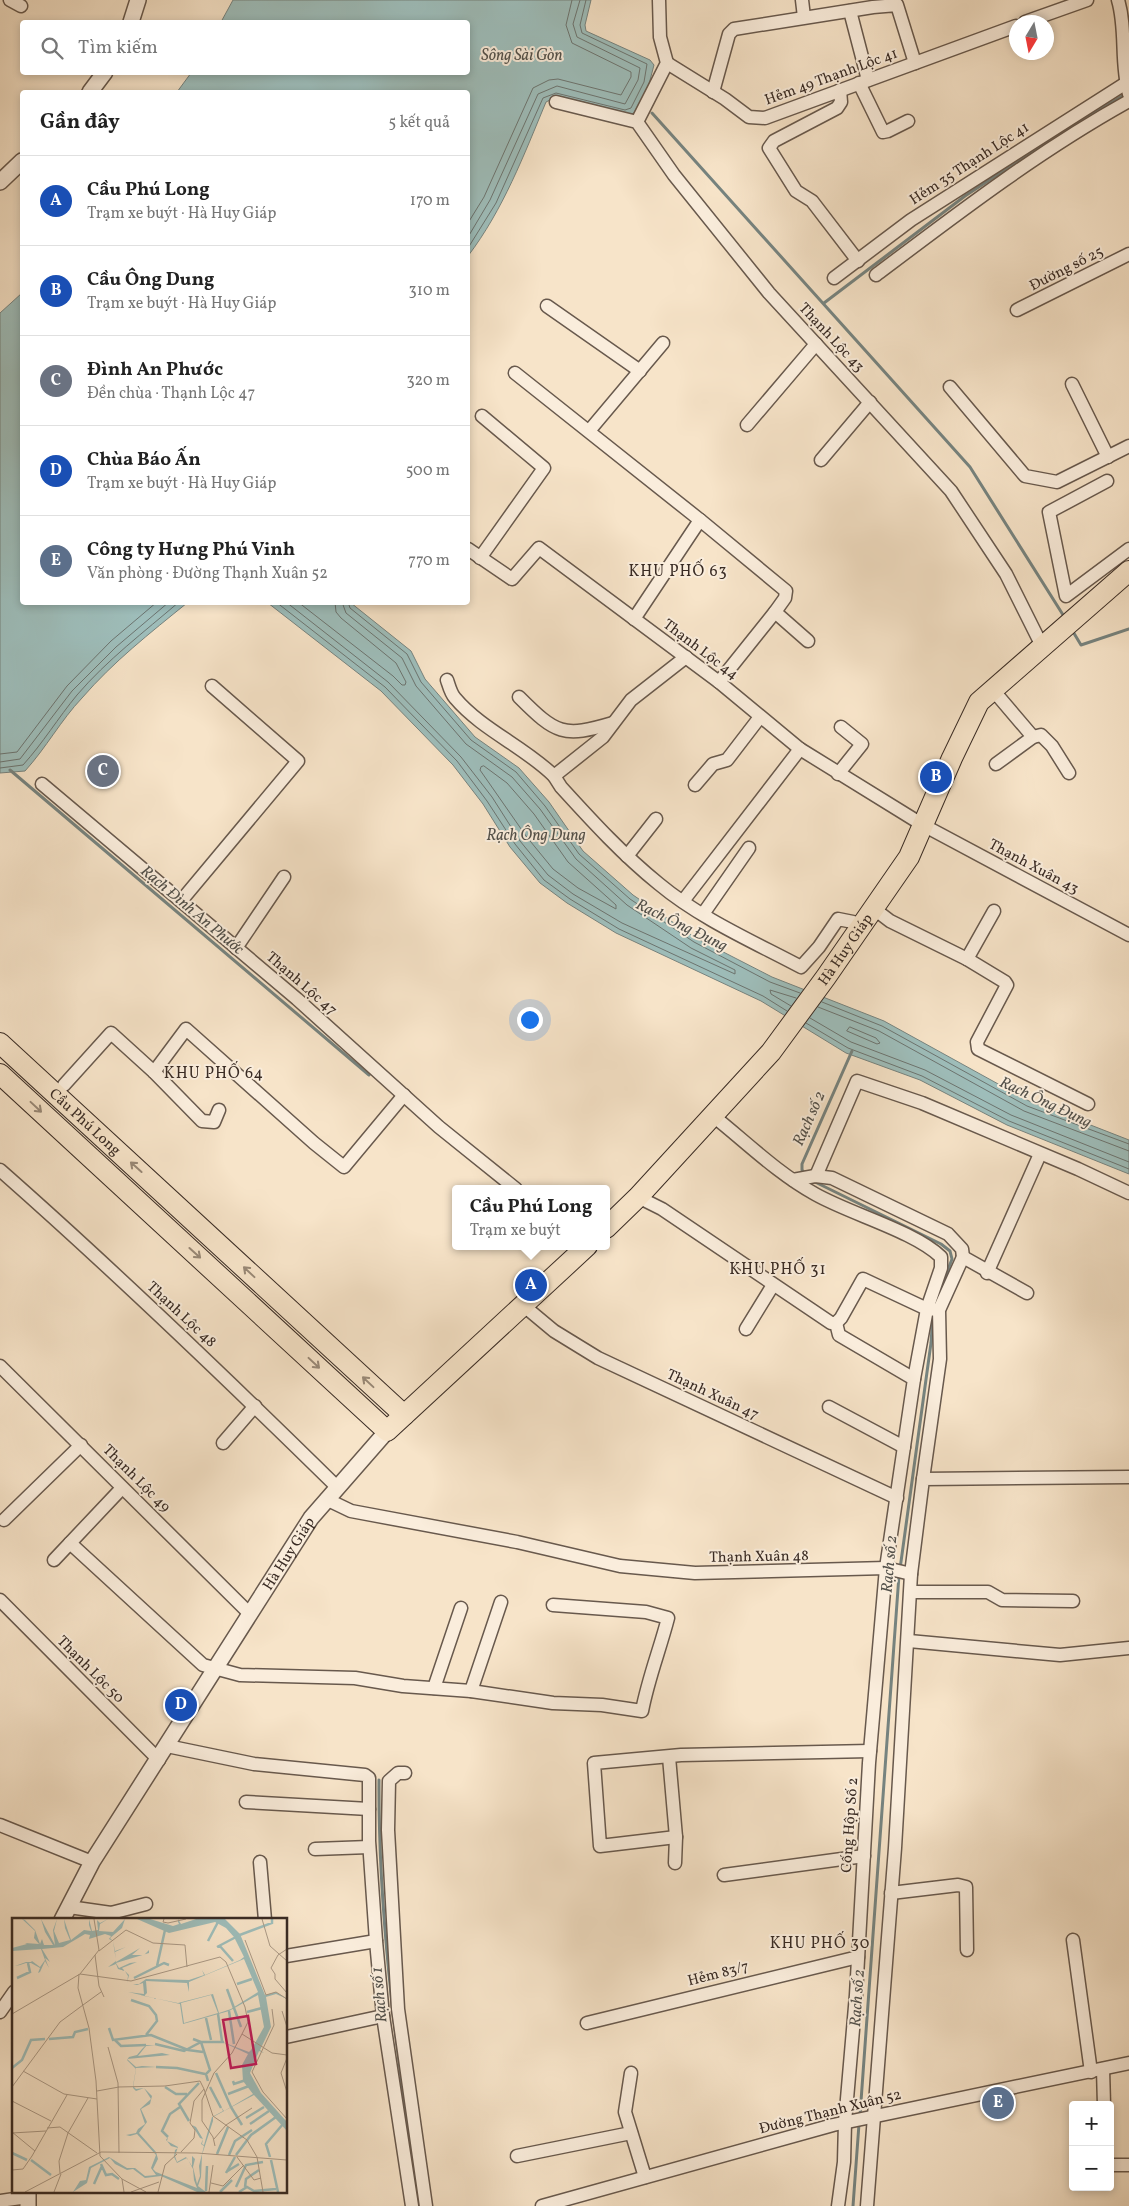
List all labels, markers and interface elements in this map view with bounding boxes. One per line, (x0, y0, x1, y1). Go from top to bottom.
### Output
north arrow (1009, 15, 1054, 60)
search box (20, 20, 470, 75)
icon: search (38, 34, 66, 62)
text: Tìm kiếm (78, 35, 158, 61)
street label: Hẻm 49 Thạnh Lộc 41 (762, 44, 901, 111)
water label: Sông Sài Gòn (481, 45, 563, 67)
text: Gần đây (40, 108, 120, 137)
text: 5 kết quả (388, 112, 450, 134)
street label: Hẻm 35 Thạnh Lộc 41 (906, 118, 1034, 211)
text: Cầu Phú Long (87, 177, 210, 203)
text: A (50, 190, 62, 212)
text: 170 m (410, 190, 450, 212)
text: Trạm xe buýt · Hà Huy Giáp (87, 203, 277, 225)
street label: Đường số 25 (1026, 242, 1107, 297)
text: Cầu Ông Dung (87, 267, 214, 293)
text: B (51, 280, 61, 302)
text: 310 m (409, 280, 450, 302)
text: Trạm xe buýt · Hà Huy Giáp (87, 293, 277, 315)
street label: Thạnh Lộc 43 (793, 299, 869, 377)
text: Đình An Phước (87, 357, 223, 383)
text: C (51, 370, 61, 392)
text: 320 m (406, 370, 450, 392)
text: Đền chùa · Thạnh Lộc 47 (87, 383, 255, 405)
text: Chùa Báo Ấn (87, 447, 201, 473)
text: D (50, 460, 62, 482)
text: 500 m (406, 460, 450, 482)
text: Trạm xe buýt · Hà Huy Giáp (87, 473, 277, 495)
text: Công ty Hưng Phú Vinh (87, 537, 295, 563)
text: E (51, 550, 61, 572)
text: 770 m (408, 550, 450, 572)
district label: KHU PHỐ 63 (628, 559, 728, 583)
text: Văn phòng · Đường Thạnh Xuân 52 (87, 563, 328, 585)
street label: Thạnh Lộc 44 (658, 615, 742, 686)
pin: C (87, 752, 119, 790)
pin: B (920, 758, 952, 796)
water label: Rạch Ông Dung (486, 824, 586, 847)
street label: Thạnh Xuân 43 (984, 835, 1082, 900)
water label: Rạch Đình An Phước (135, 861, 248, 960)
water label: Rạch Ông Đụng (632, 893, 731, 957)
street label: Hà Huy Giáp (814, 910, 879, 991)
street label: Thạnh Lộc 47 (261, 947, 341, 1021)
your location (517, 1007, 543, 1033)
district label: KHU PHỐ 64 (164, 1061, 264, 1085)
water label: Rạch Ông Đụng (995, 1071, 1095, 1134)
street label: Cầu Phú Long (44, 1084, 125, 1161)
water label: Rạch số 2 (788, 1088, 832, 1150)
one-way arrow (29, 1101, 42, 1113)
one-way arrow (130, 1161, 143, 1173)
popup (452, 1185, 610, 1250)
text: Cầu Phú Long (470, 1194, 592, 1220)
text: Trạm xe buýt (470, 1220, 561, 1242)
one-way arrow (188, 1247, 201, 1258)
district label: KHU PHỐ 31 (729, 1257, 827, 1281)
one-way arrow (242, 1266, 255, 1278)
pin: A (515, 1266, 547, 1304)
street label: Thạnh Lộc 48 (142, 1277, 220, 1353)
one-way arrow (308, 1357, 321, 1369)
street label: Thạnh Xuân 47 (663, 1365, 762, 1426)
one-way arrow (362, 1376, 375, 1388)
street label: Thạnh Lộc 49 (97, 1440, 175, 1518)
street label: Hà Huy Giáp (258, 1514, 321, 1595)
water label: Rạch số 2 (877, 1534, 903, 1594)
street label: Thạnh Xuân 48 (709, 1546, 809, 1569)
street label: Thạnh Lộc 50 (51, 1632, 128, 1709)
pin: D (165, 1686, 197, 1724)
street label: Cống Hộp Số 2 (837, 1777, 864, 1874)
inset map (12, 1918, 288, 2194)
district label: KHU PHỐ 30 (770, 1931, 870, 1955)
street label: Hẻm 83/7 (686, 1957, 751, 1992)
water label: Rạch số 1 (367, 1966, 393, 2024)
water label: Rạch số 2 (845, 1968, 871, 2028)
pin: E (982, 2084, 1014, 2122)
street label: Đường Thạnh Xuân 52 (757, 2085, 904, 2140)
map controls (1069, 2101, 1114, 2191)
button: + (1069, 2101, 1114, 2146)
button: − (1069, 2146, 1114, 2191)

